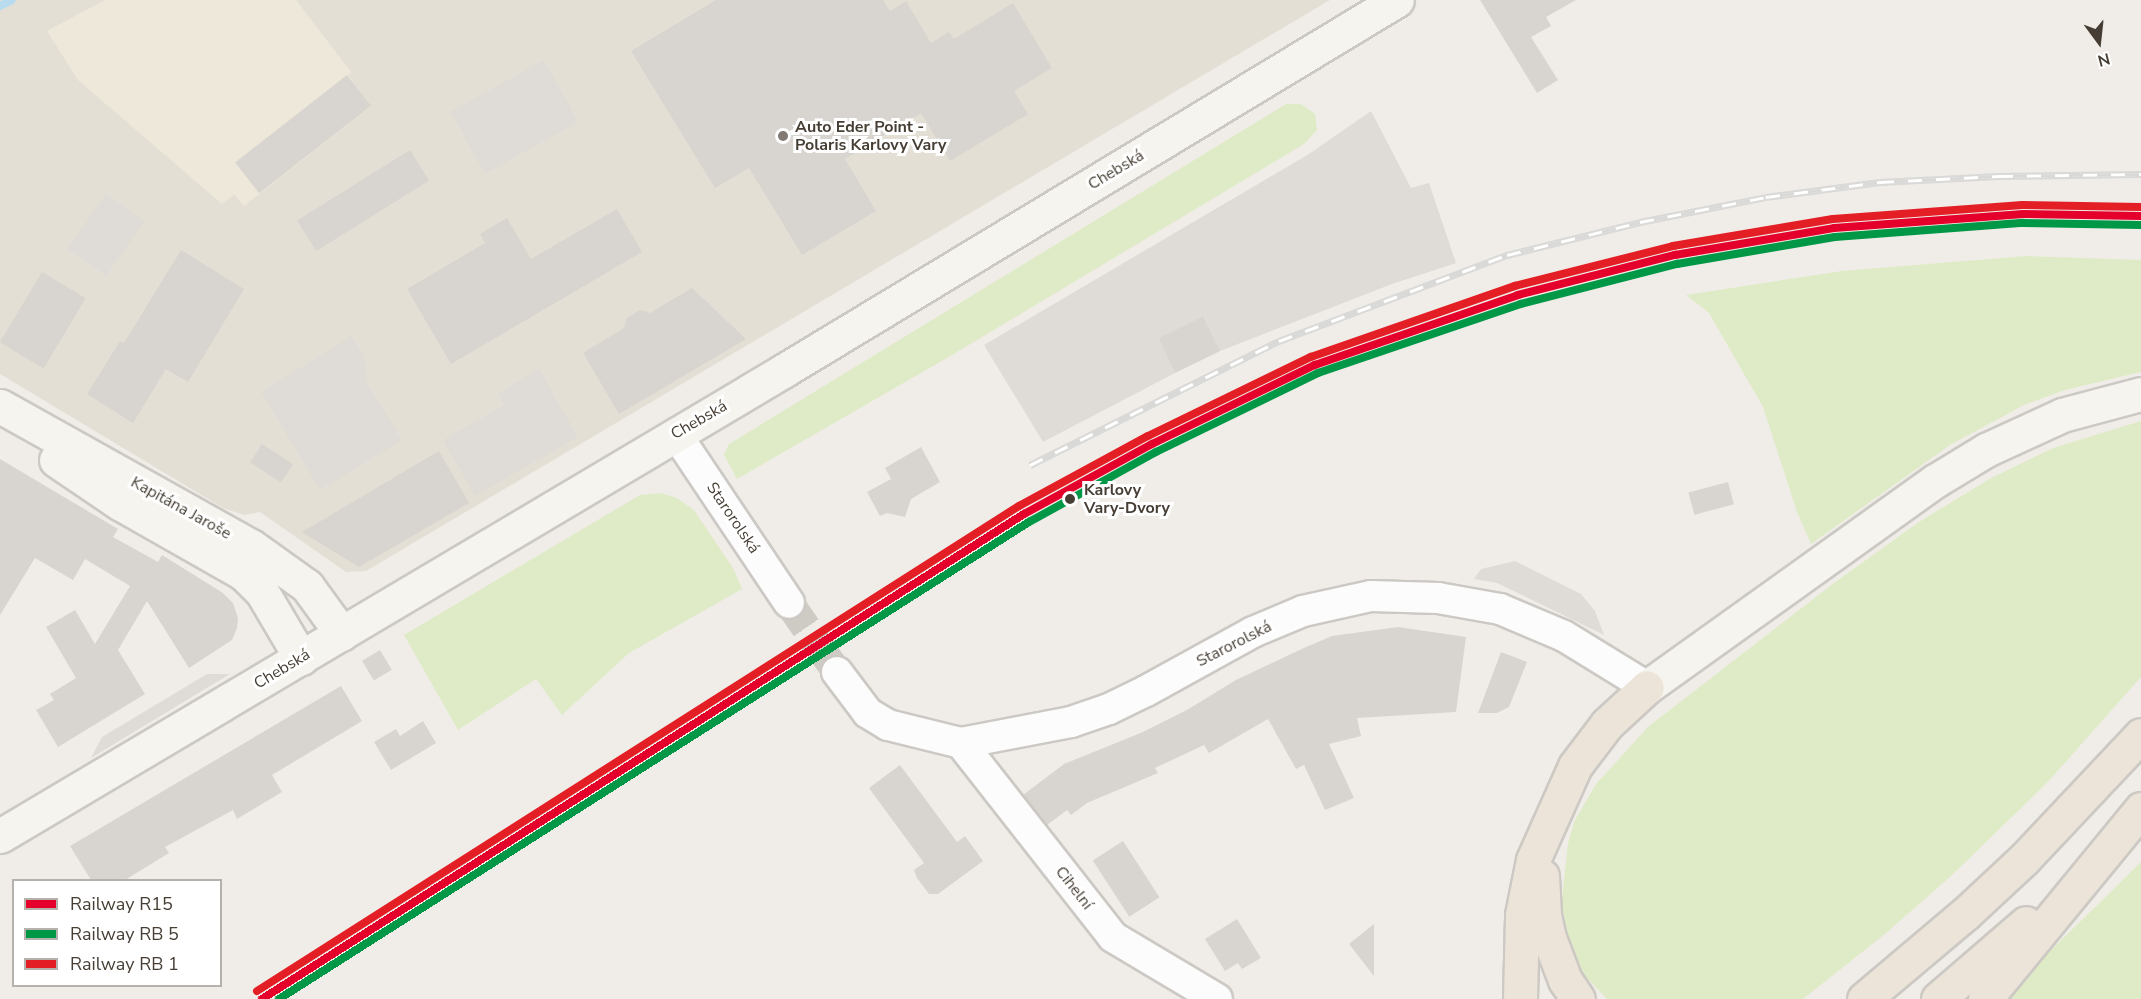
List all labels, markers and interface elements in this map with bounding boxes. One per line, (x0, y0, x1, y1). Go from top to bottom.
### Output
north arrow (2069, 12, 2129, 72)
text: N (2095, 47, 2112, 72)
place label: Auto Eder Point - Polaris Karlovy Vary (795, 117, 946, 155)
marker: Auto Eder Point - Polaris Karlovy Vary (776, 129, 790, 143)
street label: Chebská (1085, 146, 1147, 194)
street label: Chebská (667, 396, 731, 444)
street label: Kapitána Jaroše (128, 473, 234, 543)
street label: Starorolská (702, 479, 764, 557)
place label: Karlovy Vary-Dvory (1084, 480, 1170, 518)
marker: Karlovy Vary-Dvory (1061, 490, 1079, 508)
street label: Starorolská (1193, 617, 1275, 671)
street label: Chebská (251, 645, 313, 693)
street label: Cihelní (1051, 863, 1097, 913)
legend (12, 879, 222, 987)
text: Railway R15 (70, 892, 173, 916)
text: Railway RB 5 (70, 922, 179, 946)
text: Railway RB 1 (70, 952, 179, 976)

